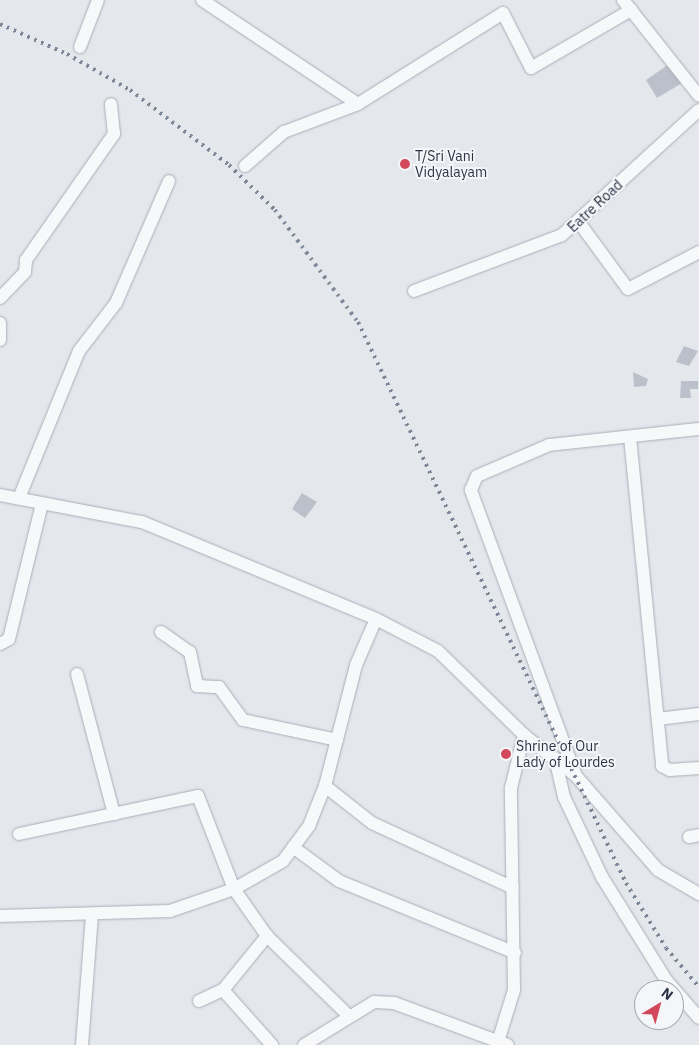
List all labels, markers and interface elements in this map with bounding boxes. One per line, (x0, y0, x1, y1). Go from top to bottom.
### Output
place label: T/Sri Vani Vidyalayam (415, 148, 487, 180)
marker: T/Sri Vani Vidyalayam (399, 158, 411, 170)
street label: Eatre Road (564, 176, 626, 236)
place label: Shrine of Our Lady of Lourdes (516, 738, 615, 770)
marker: Shrine of Our Lady of Lourdes (500, 748, 512, 760)
north arrow (634, 980, 684, 1030)
text: N (658, 984, 677, 1004)

